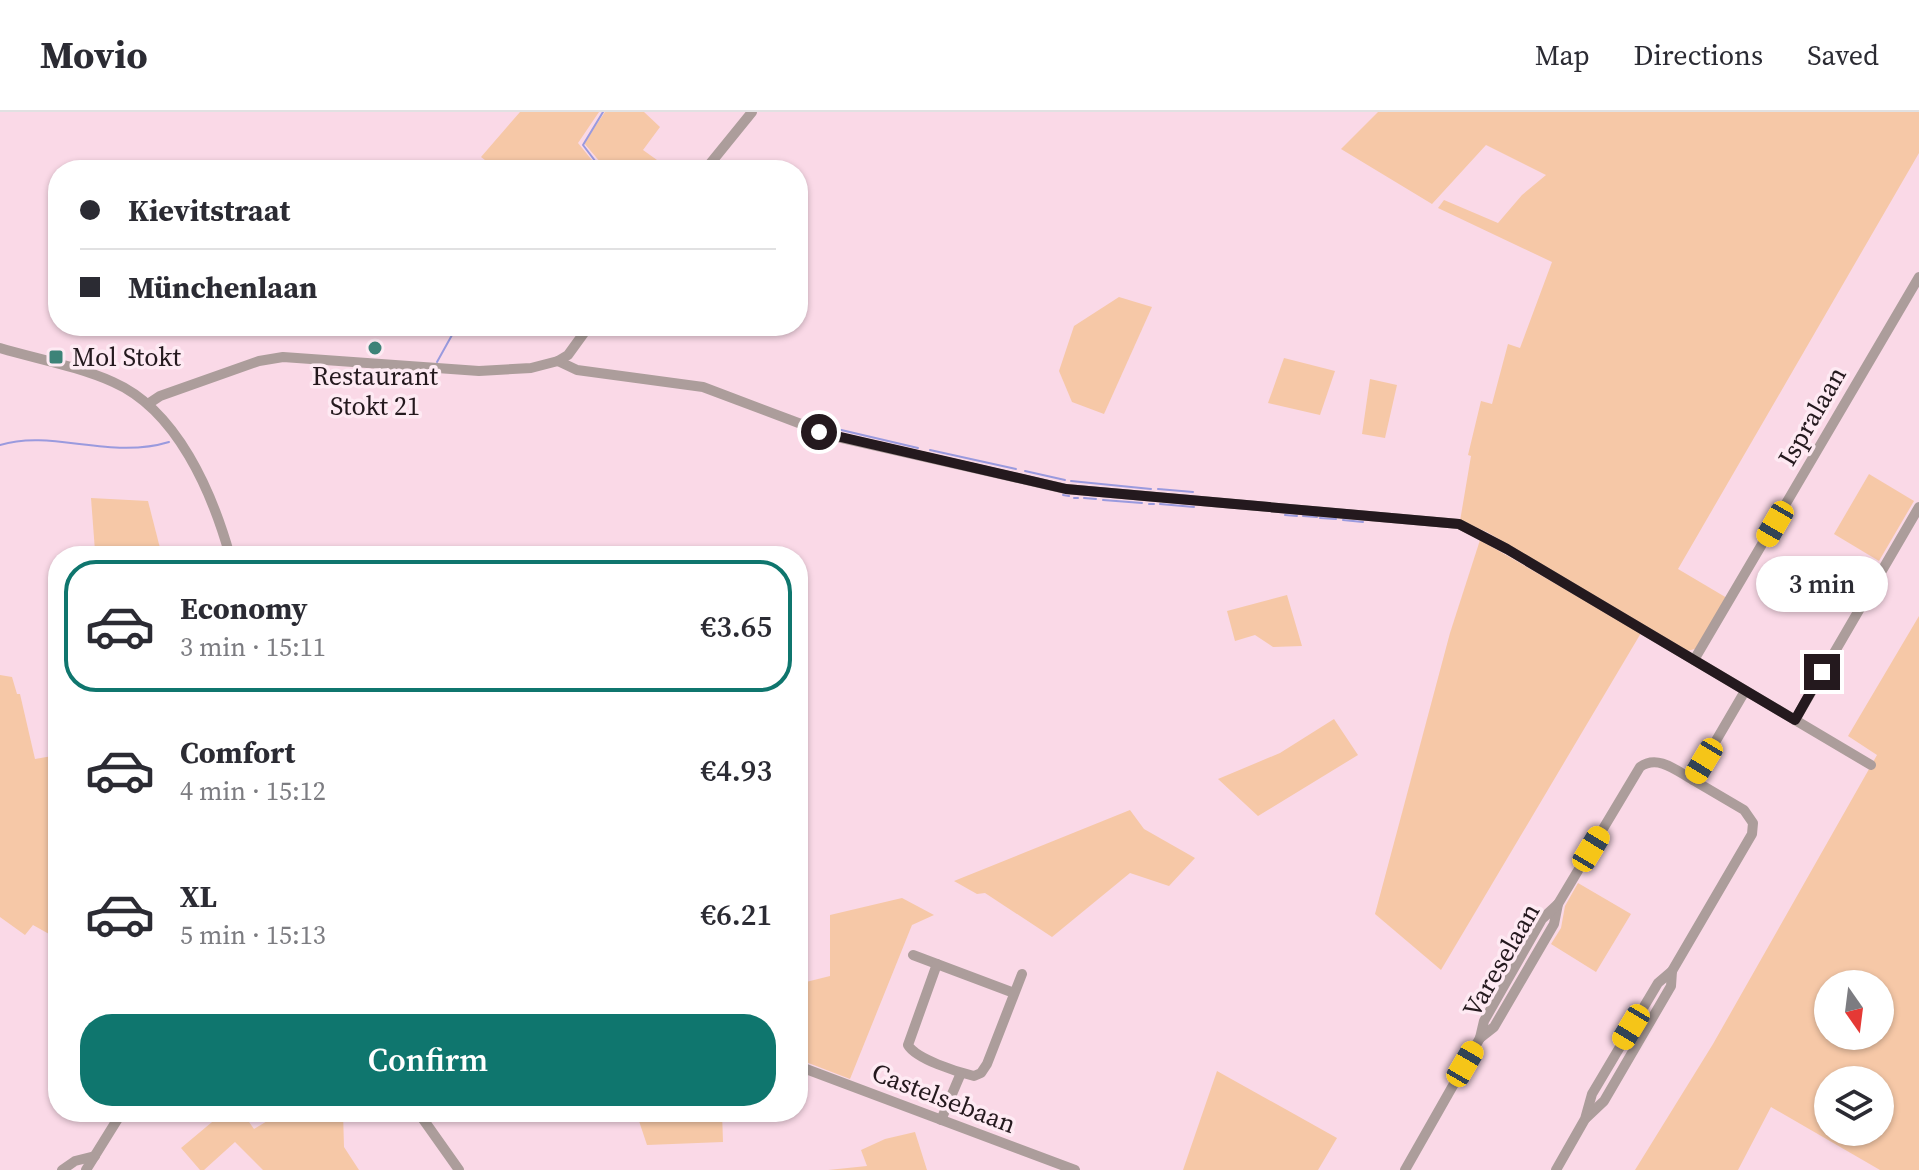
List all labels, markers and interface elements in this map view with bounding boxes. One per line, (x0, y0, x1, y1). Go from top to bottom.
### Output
text: Movio (40, 29, 148, 81)
text: Map (1535, 36, 1590, 74)
text: Directions (1634, 36, 1763, 74)
text: Saved (1807, 36, 1879, 74)
text: Kievitstraat (128, 190, 290, 231)
text: Münchenlaan (128, 267, 318, 308)
place label: Mol Stokt (72, 339, 181, 375)
marker: Restaurant Stokt 21 (366, 339, 384, 357)
marker: Mol Stokt (47, 348, 65, 366)
place label: Restaurant Stokt 21 (312, 358, 439, 424)
street label: Ispralaan (1769, 360, 1855, 472)
route start (801, 414, 837, 450)
car (1753, 497, 1797, 551)
callout: 3 min (1756, 556, 1888, 612)
text: 3 min (1789, 566, 1855, 602)
text: Economy (180, 588, 308, 629)
icon: car (84, 590, 156, 662)
text: €3.65 (701, 606, 772, 647)
text: 3 min · 15:11 (180, 629, 326, 665)
route end (1804, 654, 1840, 690)
text: Comfort (180, 732, 295, 773)
icon: car (84, 734, 156, 806)
car (1681, 734, 1727, 788)
text: €4.93 (701, 750, 772, 791)
text: 4 min · 15:12 (180, 773, 326, 809)
car (1568, 822, 1614, 876)
text: XL (180, 876, 217, 917)
icon: car (84, 878, 156, 950)
text: €6.21 (701, 894, 772, 935)
street label: Vareselaan (1454, 896, 1548, 1024)
text: 5 min · 15:13 (180, 917, 326, 953)
north arrow (1814, 970, 1894, 1050)
map controls (1814, 970, 1894, 1146)
car (1608, 1000, 1654, 1054)
button: Confirm (80, 1014, 776, 1106)
car (1443, 1037, 1487, 1091)
street label: Castelsebaan (867, 1054, 1021, 1142)
button: layers (1814, 1066, 1894, 1146)

